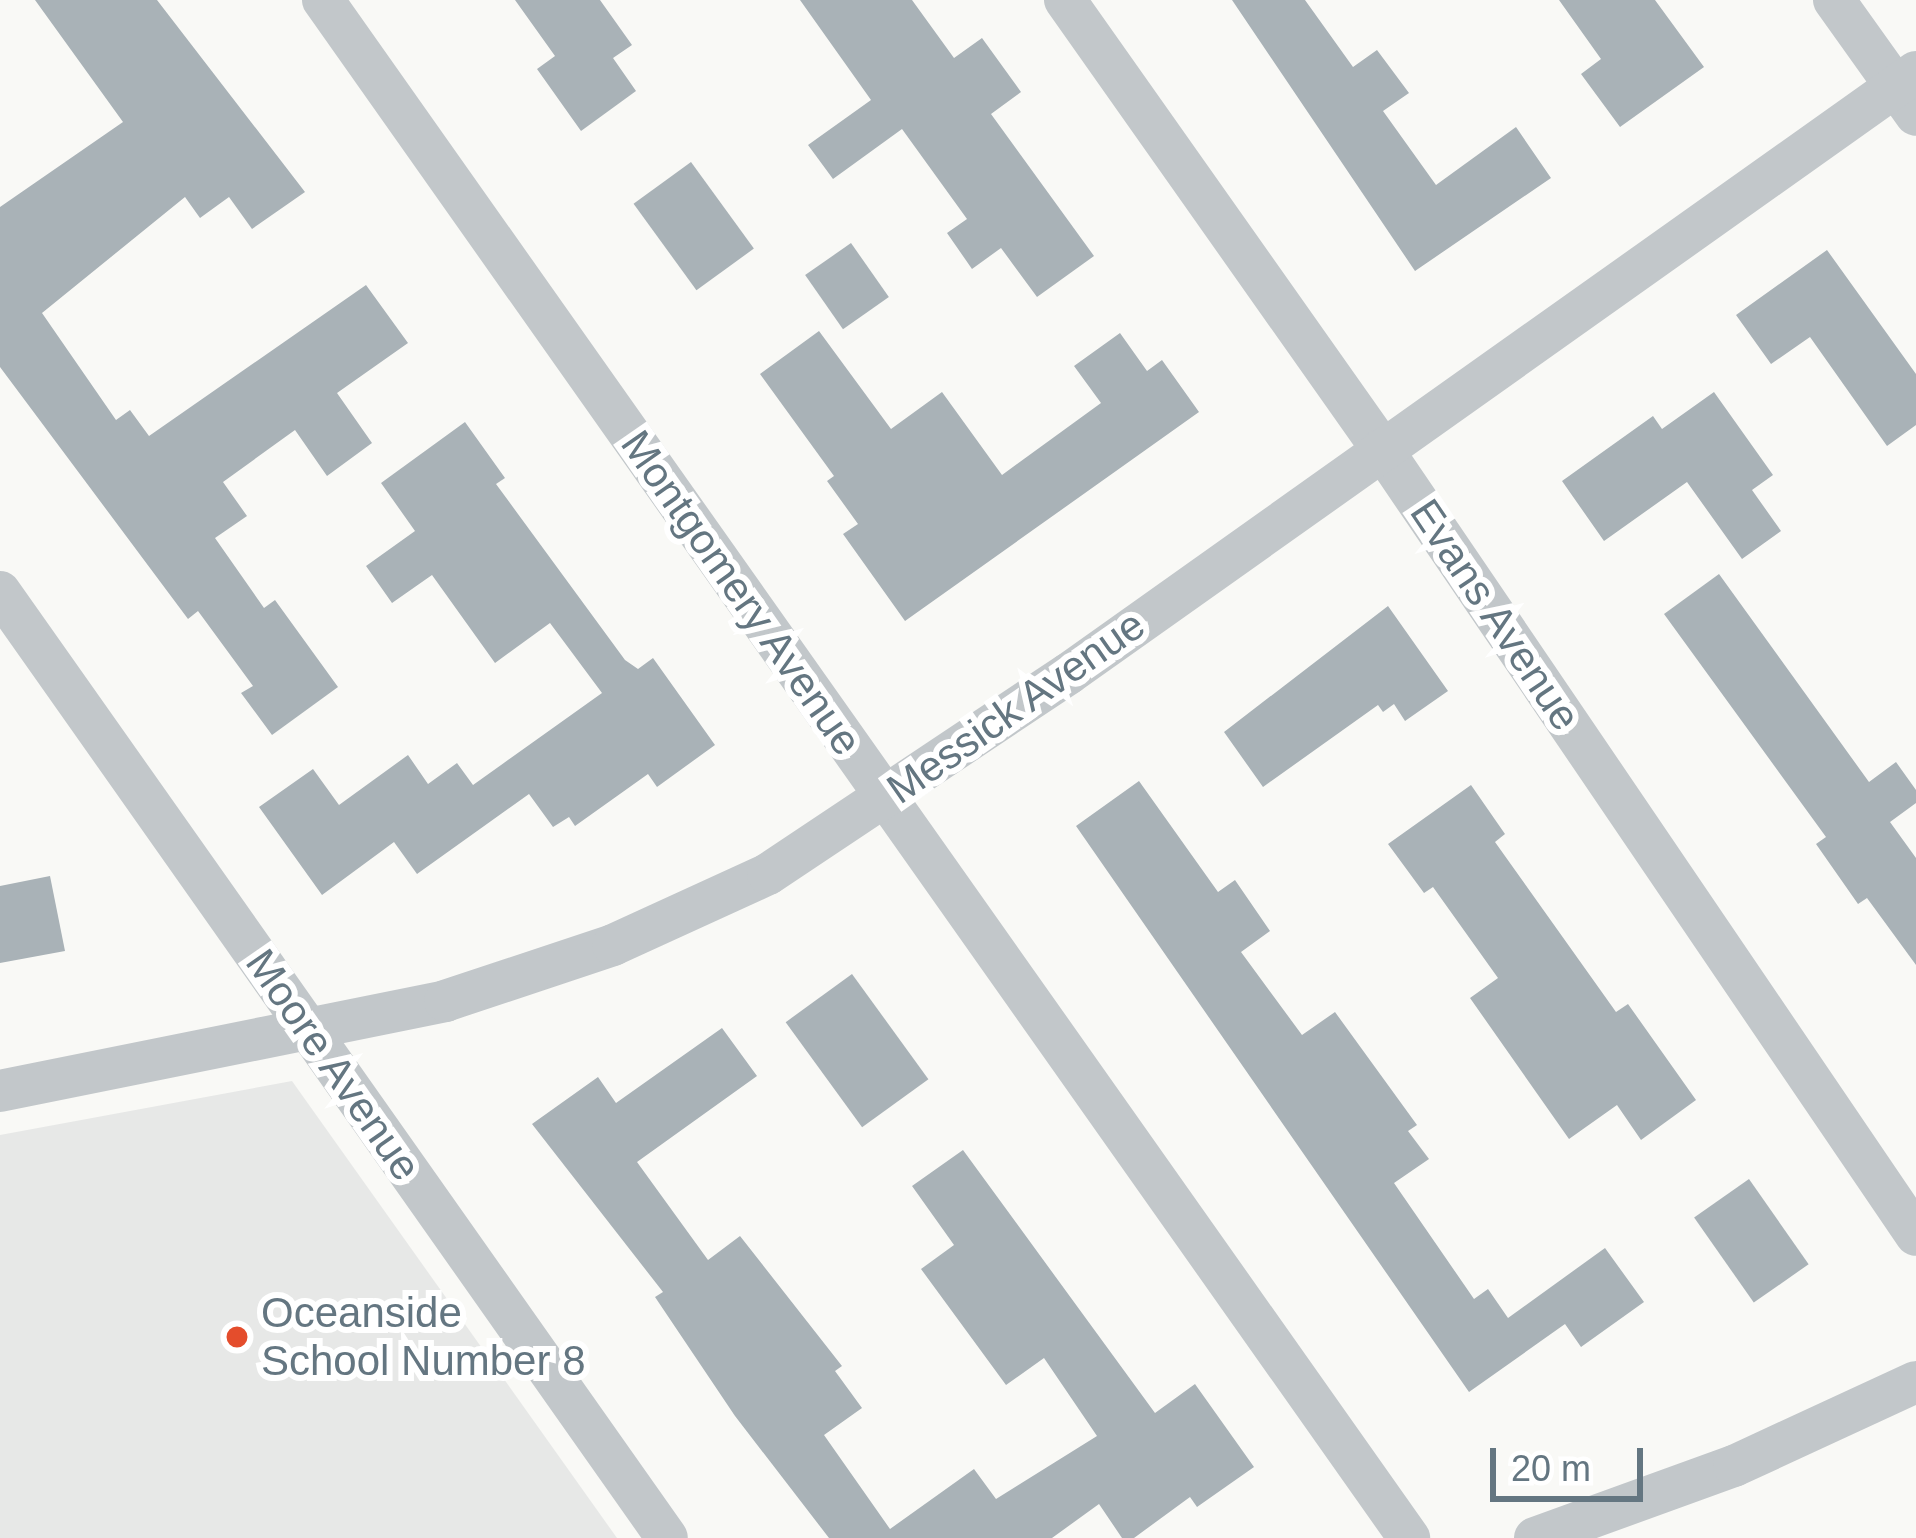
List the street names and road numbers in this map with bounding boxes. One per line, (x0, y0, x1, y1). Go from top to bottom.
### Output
street label: Montgomery Avenue (609, 420, 873, 766)
street label: Evans Avenue (1399, 489, 1591, 741)
street label: Messick Avenue (877, 599, 1155, 815)
street label: Moore Avenue (234, 939, 432, 1191)

